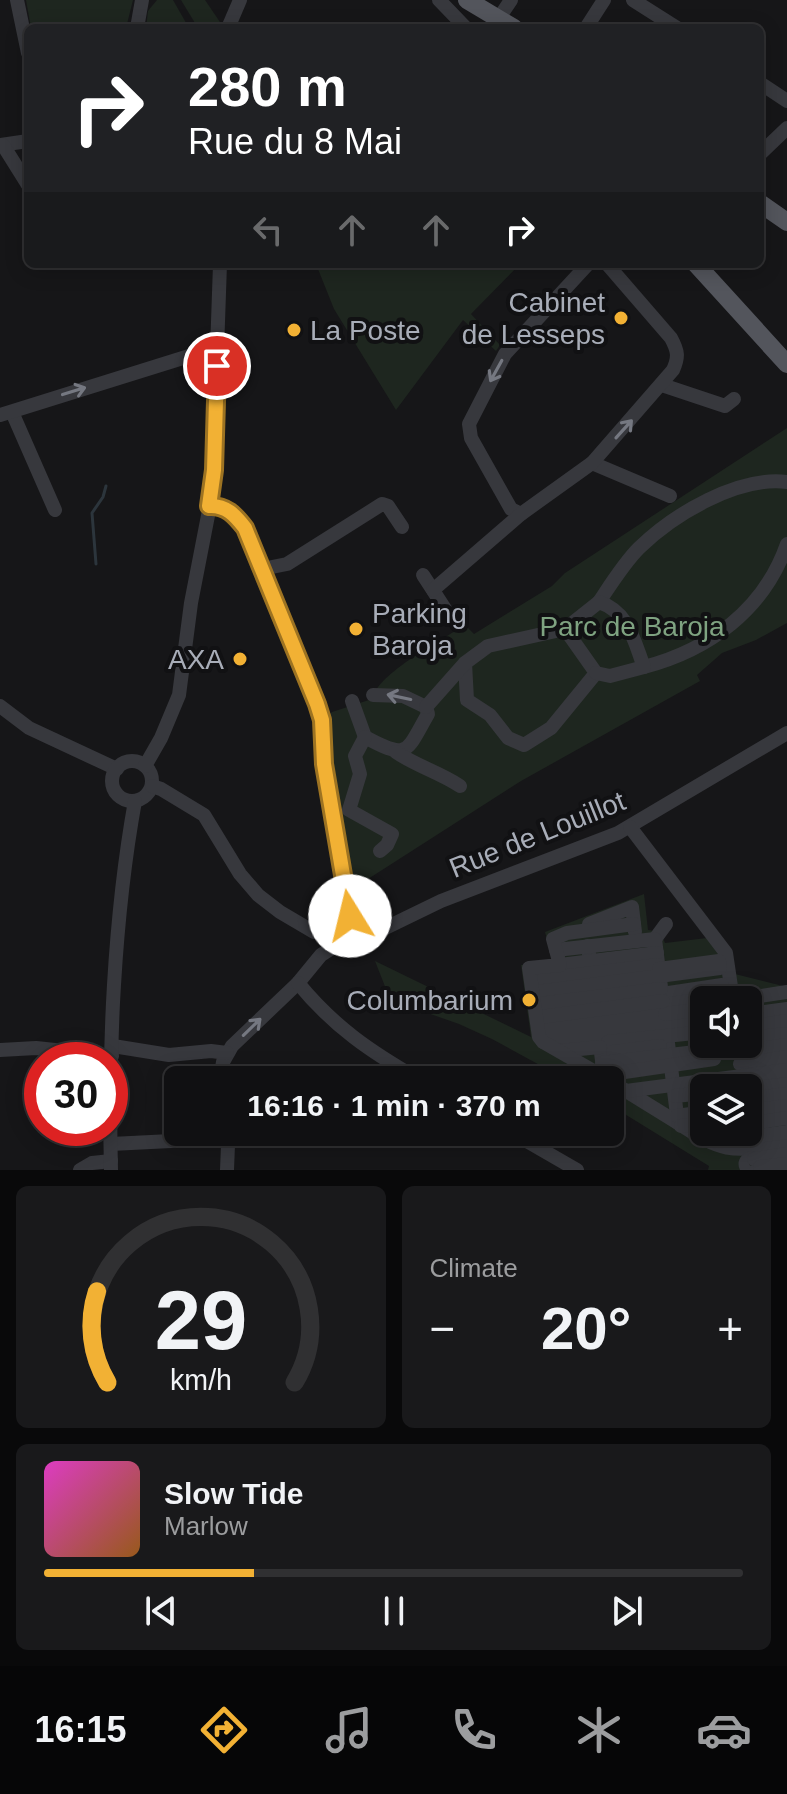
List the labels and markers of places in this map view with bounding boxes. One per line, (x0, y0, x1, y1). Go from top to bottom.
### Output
place label: Cabinet de Lesseps (462, 287, 605, 350)
marker: Cabinet de Lesseps (612, 309, 630, 327)
place label: La Poste (310, 315, 421, 346)
marker: La Poste (285, 321, 303, 339)
pin (183, 332, 251, 400)
place label: Parking Baroja (372, 598, 467, 661)
marker: Parking Baroja (347, 620, 365, 638)
place label: AXA (168, 644, 224, 675)
marker: AXA (231, 650, 249, 668)
place label: Columbarium (347, 985, 513, 1016)
marker: Columbarium (520, 991, 538, 1009)

